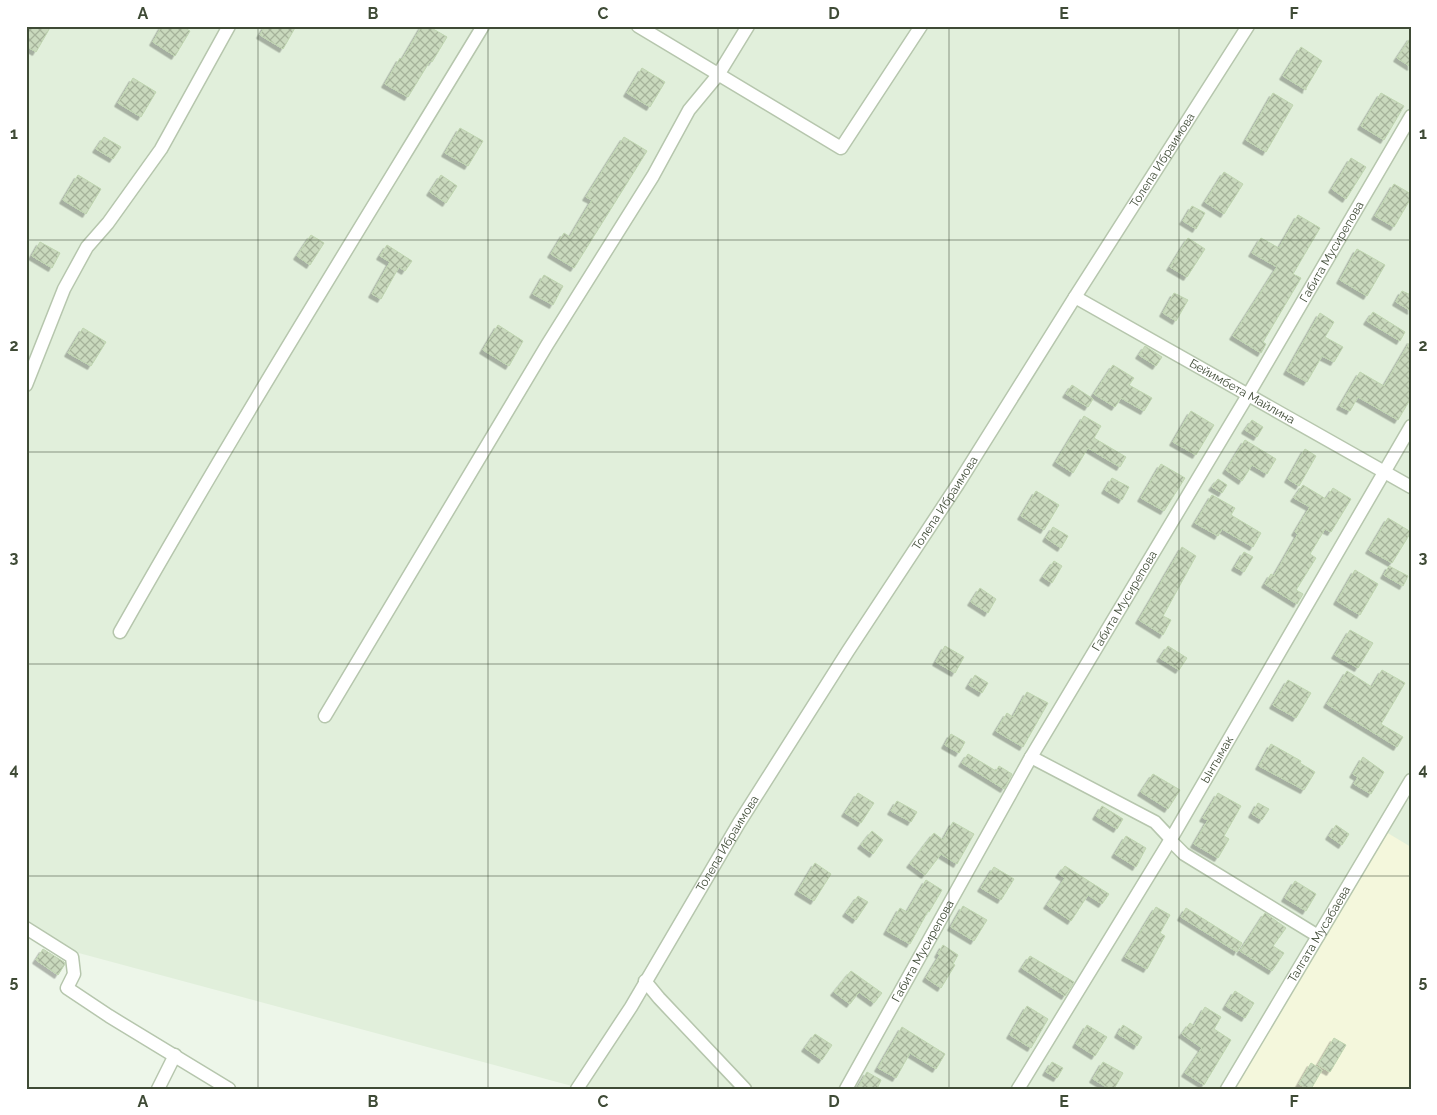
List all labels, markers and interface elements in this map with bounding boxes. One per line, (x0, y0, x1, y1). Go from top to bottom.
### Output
text: A (138, 4, 149, 23)
text: B (368, 4, 379, 23)
text: C (598, 4, 609, 23)
text: D (828, 4, 840, 23)
text: E (1059, 4, 1069, 23)
text: F (1289, 4, 1299, 23)
street label: Толепа Ибраимова (1127, 110, 1198, 210)
text: 1 (10, 124, 18, 143)
text: 1 (1419, 124, 1427, 143)
street label: Габита Мусирепова (1297, 199, 1367, 305)
text: 2 (9, 336, 19, 355)
text: 2 (1418, 336, 1428, 355)
street label: Бейимбета Майлина (1187, 356, 1297, 427)
street label: Толепа Ибраимова (909, 453, 981, 553)
text: 3 (10, 548, 19, 567)
street label: Габита Мусирепова (1089, 548, 1160, 654)
text: 3 (1419, 548, 1428, 567)
street label: Ынтымак (1198, 733, 1236, 786)
text: 4 (9, 760, 19, 779)
text: 4 (1418, 760, 1428, 779)
street label: Толепа Ибраимова (693, 793, 762, 894)
street label: Талгата Мусабаева (1285, 884, 1353, 985)
street label: Габита Мусирепова (889, 898, 957, 1004)
text: 5 (10, 972, 19, 991)
text: 5 (1419, 972, 1428, 991)
text: A (138, 1092, 149, 1111)
text: B (368, 1092, 379, 1111)
text: C (598, 1092, 609, 1111)
text: D (828, 1092, 840, 1111)
text: E (1059, 1092, 1069, 1111)
text: F (1289, 1092, 1299, 1111)

